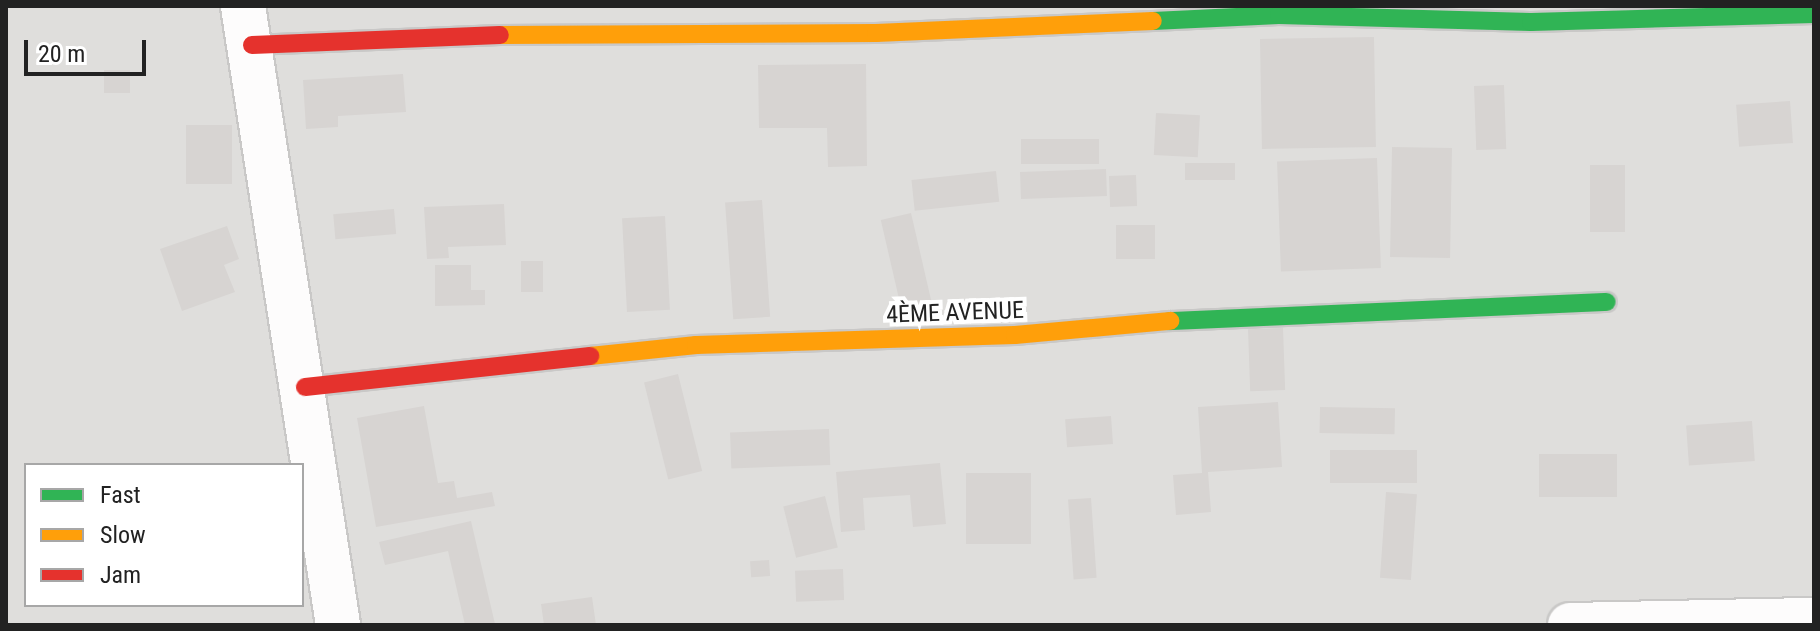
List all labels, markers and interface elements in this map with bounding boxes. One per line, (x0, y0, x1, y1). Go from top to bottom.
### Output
scale bar (28, 24, 150, 74)
text: 20 m (38, 40, 85, 68)
street label: 4ÈME AVENUE (886, 296, 1024, 330)
legend (24, 463, 304, 607)
text: Fast (100, 481, 141, 509)
text: Slow (100, 521, 146, 549)
text: Jam (100, 561, 141, 589)

